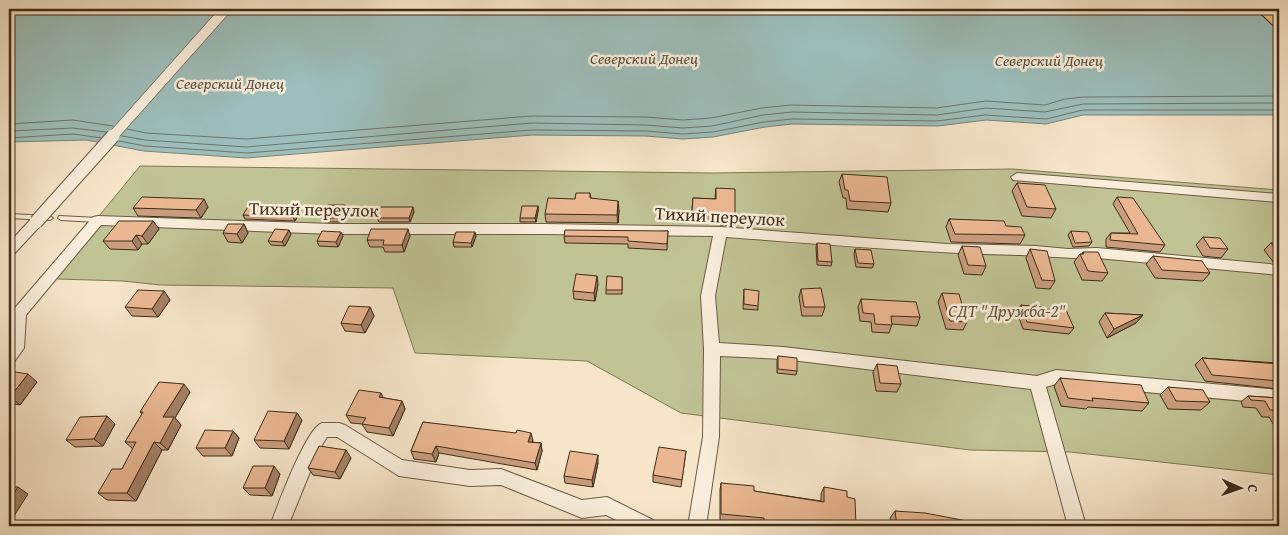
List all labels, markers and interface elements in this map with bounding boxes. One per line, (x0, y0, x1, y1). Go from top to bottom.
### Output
water label: Северский Донец (590, 46, 698, 70)
water label: Северский Донец (995, 48, 1103, 72)
water label: Северский Донец (176, 71, 284, 95)
street label: Тихий переулок (249, 194, 380, 224)
street label: Тихий переулок (654, 199, 786, 233)
park label: СДТ "Дружба-2" (948, 297, 1066, 324)
north arrow (1216, 462, 1266, 512)
text: С (1243, 484, 1263, 493)

